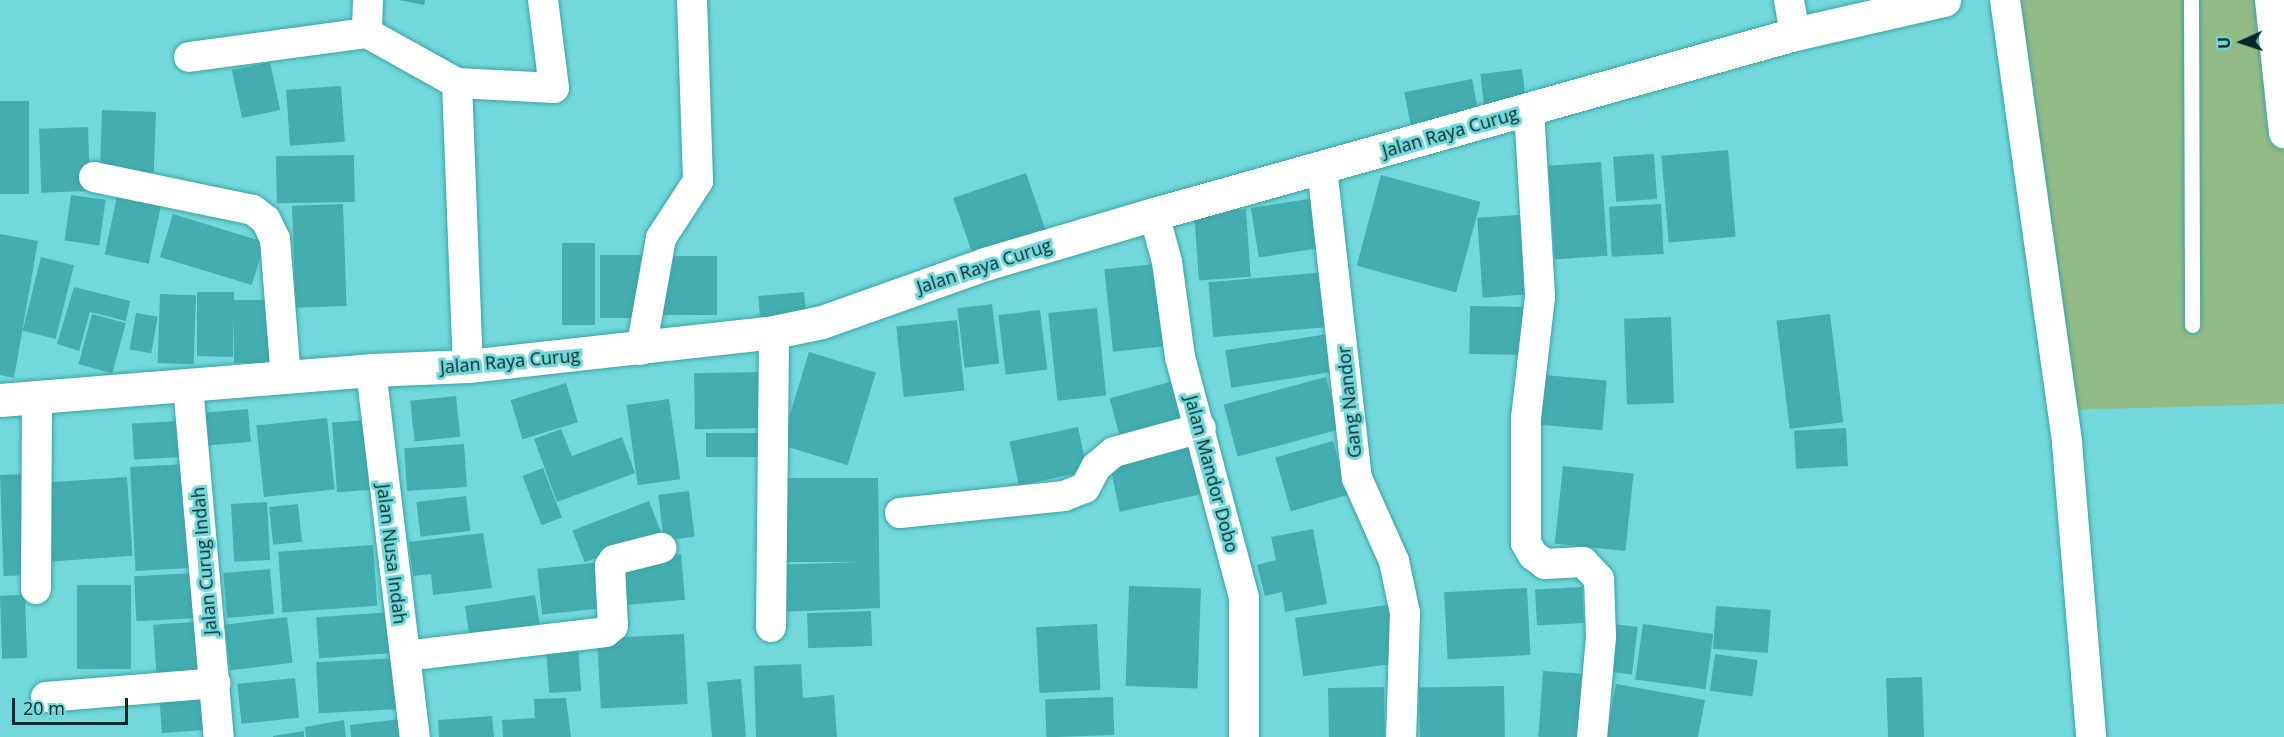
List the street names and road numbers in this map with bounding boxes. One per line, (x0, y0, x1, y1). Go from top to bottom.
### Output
street label: Jalan Raya Curug (1380, 102, 1520, 162)
street label: Jalan Raya Curug (914, 234, 1054, 298)
street label: Jalan Raya Curug (439, 344, 581, 378)
street label: Gang Nandor (1332, 345, 1366, 459)
street label: Jalan Mandor Dobo (1181, 393, 1243, 555)
street label: Jalan Nusa Indah (373, 483, 411, 625)
street label: Jalan Curug Indah (187, 486, 221, 636)

